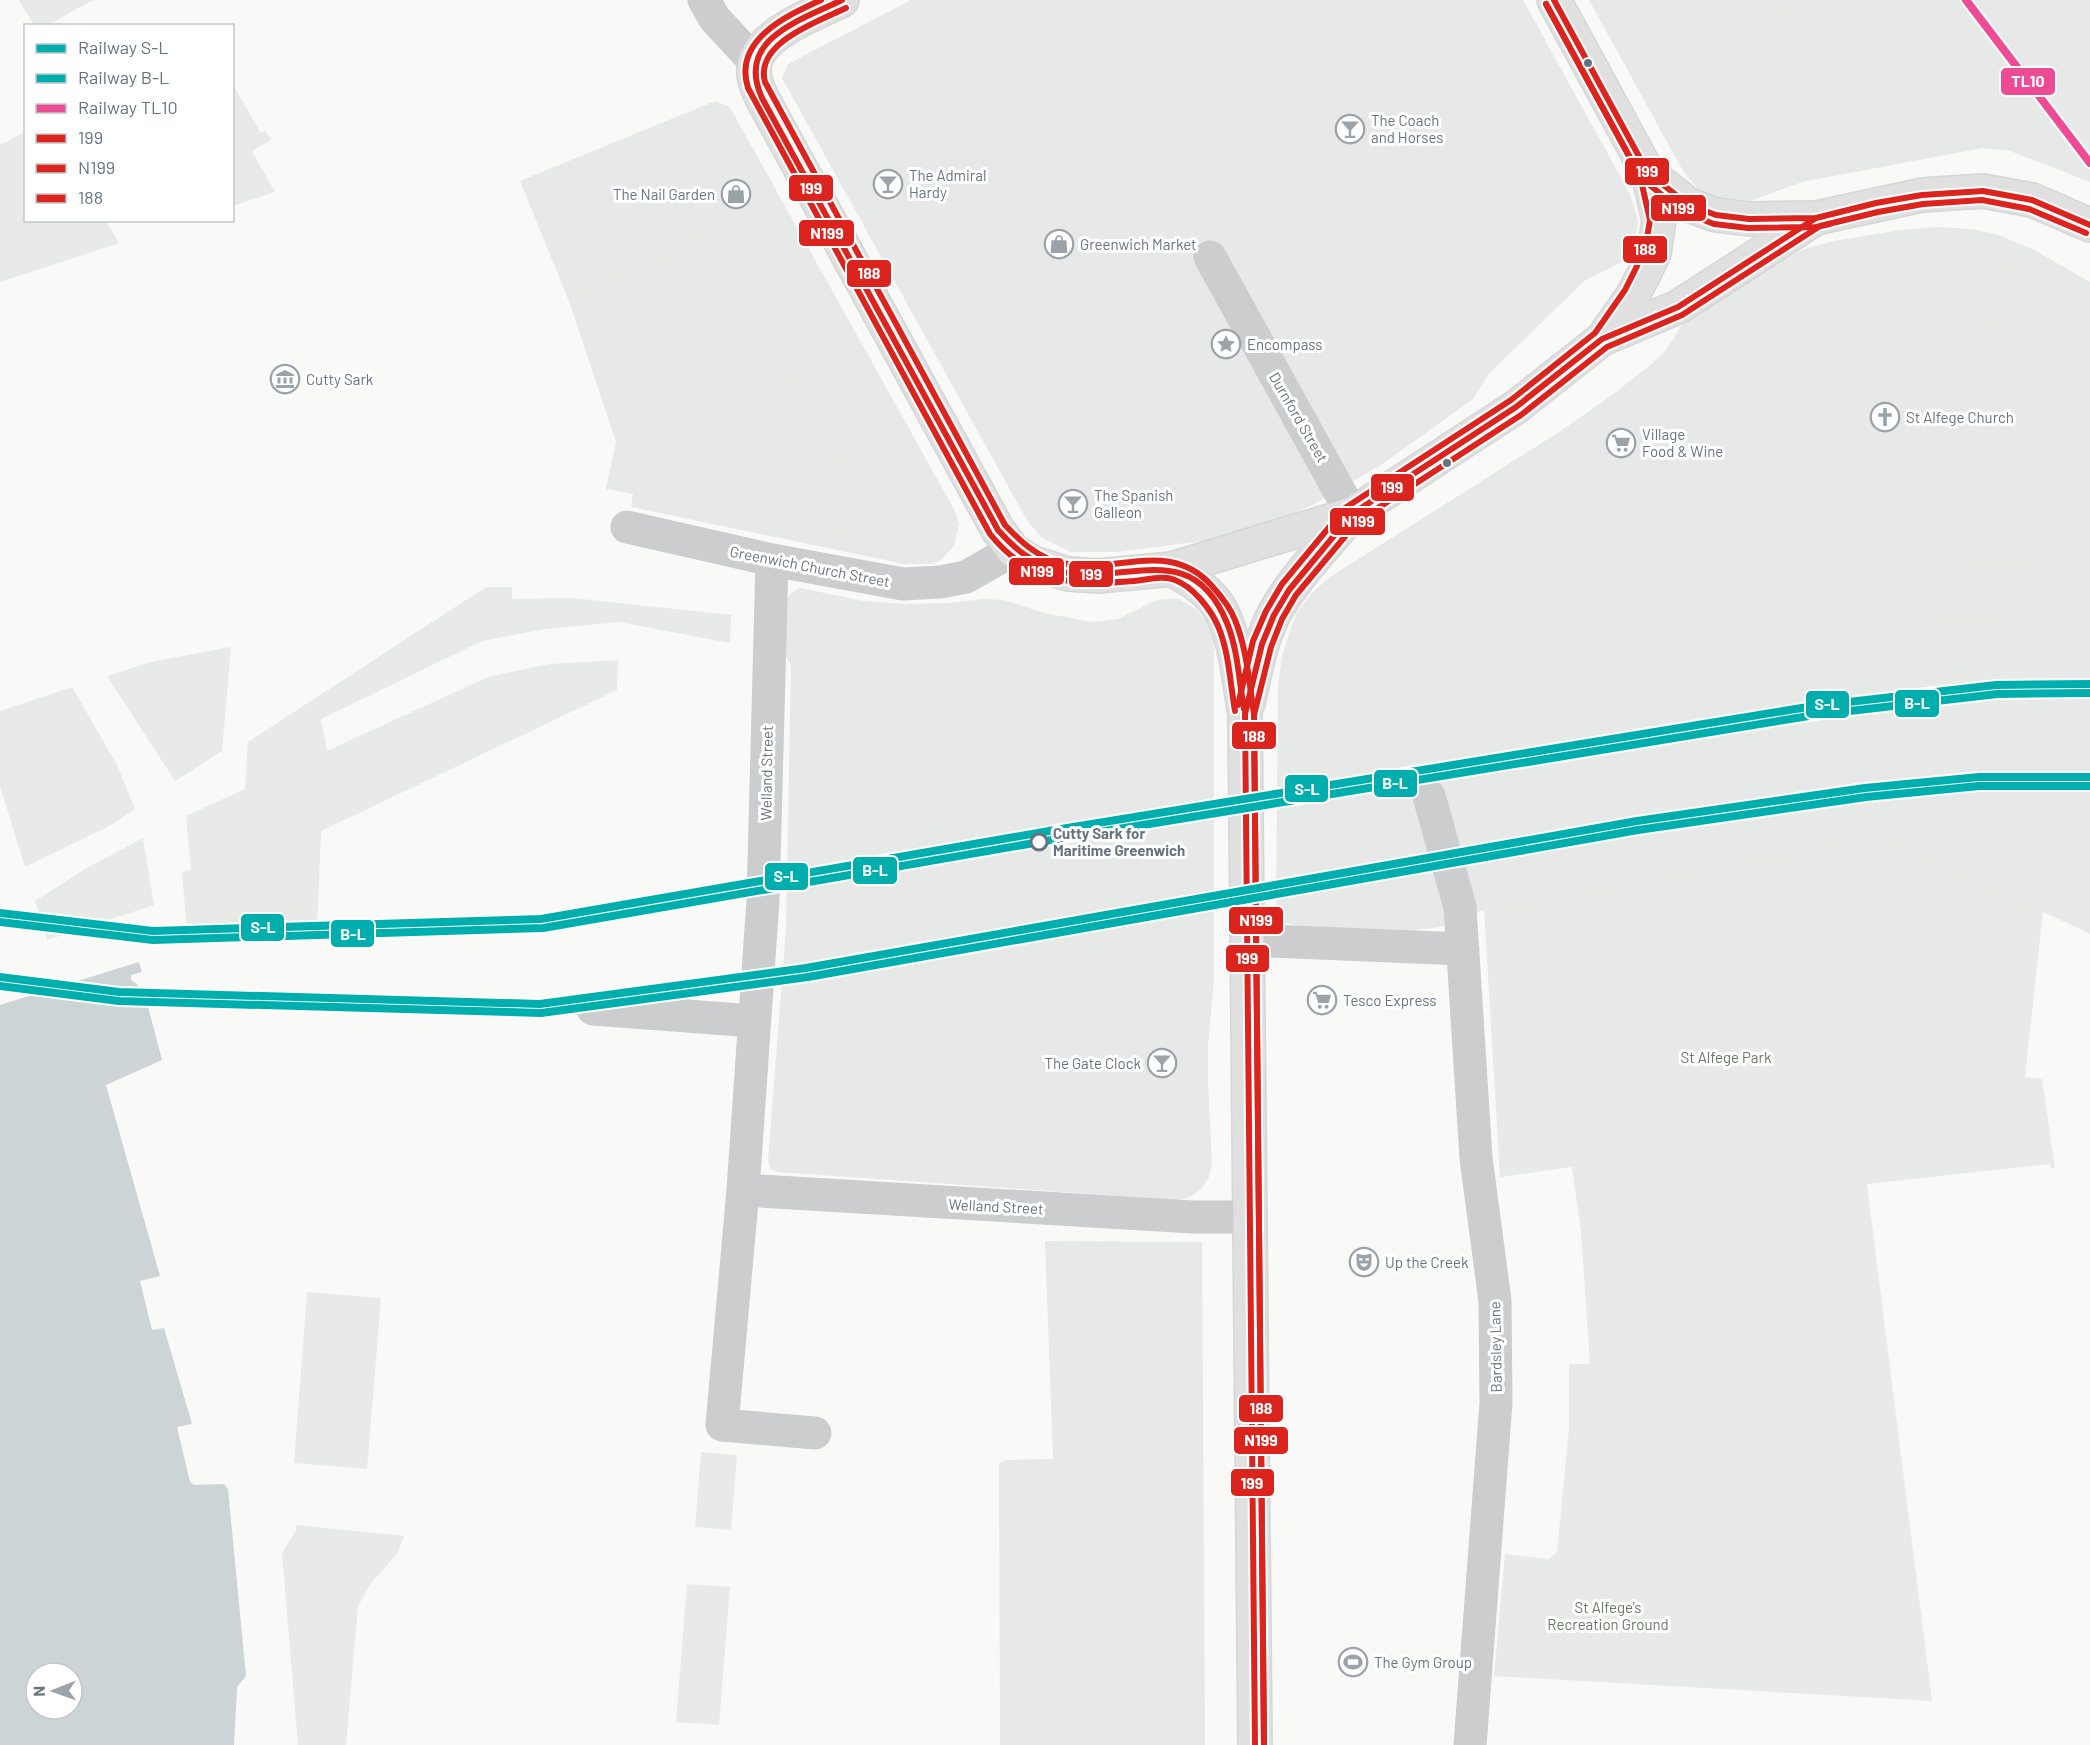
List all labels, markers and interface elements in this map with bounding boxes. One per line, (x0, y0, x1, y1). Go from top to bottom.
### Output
legend (24, 24, 234, 222)
text: Railway S-L (78, 36, 169, 58)
unlabelled marker (1582, 57, 1594, 69)
text: Railway B-L (78, 66, 169, 88)
line badge: TL10 (2000, 67, 2056, 96)
text: TL10 (2011, 71, 2045, 90)
text: Railway TL10 (78, 96, 178, 118)
place label: The Coach and Horses (1371, 111, 1444, 146)
bar icon: The Coach and Horses (1334, 113, 1366, 145)
text: 199 (78, 126, 103, 148)
text: N199 (78, 156, 115, 178)
line badge: 199 (1624, 157, 1670, 186)
text: 199 (1636, 161, 1658, 180)
place label: The Admiral Hardy (909, 166, 986, 201)
bar icon: The Admiral Hardy (872, 168, 904, 200)
line badge: 199 (788, 174, 834, 202)
shop icon: The Nail Garden (720, 178, 752, 210)
text: 199 (800, 178, 822, 197)
place label: The Nail Garden (613, 185, 715, 203)
text: 188 (78, 186, 103, 208)
line badge: N199 (1650, 194, 1707, 222)
text: N199 (1661, 198, 1695, 217)
line badge: N199 (798, 219, 855, 247)
text: N199 (810, 223, 844, 242)
shop icon: Greenwich Market (1043, 228, 1075, 260)
place label: Greenwich Market (1080, 235, 1196, 253)
line badge: 188 (1622, 235, 1668, 264)
text: 188 (1634, 239, 1657, 258)
line badge: 188 (846, 259, 892, 288)
text: 188 (858, 263, 881, 282)
place icon: Encompass (1210, 328, 1242, 360)
place label: Encompass (1247, 335, 1323, 353)
museum icon: Cutty Sark (269, 363, 301, 395)
street label: Durnford Street (1266, 369, 1332, 465)
place label: Cutty Sark (306, 370, 374, 388)
church icon: St Alfege Church (1869, 401, 1901, 433)
place label: St Alfege Church (1906, 408, 2014, 426)
place label: Village Food & Wine (1642, 425, 1723, 460)
supermarket icon: Village Food & Wine (1605, 427, 1637, 459)
unlabelled marker (1441, 457, 1453, 469)
line badge: 199 (1370, 473, 1415, 502)
text: 199 (1381, 477, 1403, 496)
place label: The Spanish Galleon (1094, 486, 1173, 521)
bar icon: The Spanish Galleon (1057, 488, 1089, 520)
line badge: N199 (1329, 507, 1386, 536)
text: N199 (1341, 511, 1375, 530)
street label: Greenwich Church Street (729, 542, 891, 590)
line badge: N199 (1008, 557, 1065, 586)
line badge: 199 (1068, 560, 1114, 588)
text: N199 (1020, 561, 1054, 580)
text: 199 (1080, 564, 1102, 583)
line badge: B-L (1894, 689, 1940, 718)
line badge: S-L (1805, 690, 1850, 719)
text: B-L (1904, 693, 1930, 712)
text: S-L (1814, 694, 1840, 713)
line badge: 188 (1231, 721, 1277, 750)
street label: Welland Street (756, 725, 776, 821)
text: 188 (1243, 726, 1266, 745)
line badge: B-L (1373, 769, 1418, 798)
text: B-L (1382, 773, 1408, 792)
line badge: S-L (1284, 774, 1329, 803)
text: S-L (1294, 779, 1320, 798)
place label: Cutty Sark for Maritime Greenwich (1053, 824, 1185, 859)
marker: Cutty Sark for Maritime Greenwich (1030, 833, 1048, 851)
line badge: B-L (852, 856, 898, 885)
text: B-L (862, 860, 888, 879)
line badge: S-L (764, 862, 809, 891)
text: S-L (773, 866, 799, 885)
line badge: N199 (1228, 906, 1284, 935)
text: N199 (1239, 910, 1273, 929)
line badge: S-L (240, 913, 285, 942)
text: S-L (250, 917, 276, 936)
line badge: B-L (330, 919, 375, 948)
text: B-L (340, 924, 366, 943)
line badge: 199 (1225, 944, 1270, 973)
text: 199 (1236, 948, 1258, 967)
supermarket icon: Tesco Express (1306, 984, 1338, 1016)
place label: Tesco Express (1343, 991, 1436, 1009)
bar icon: The Gate Clock (1146, 1047, 1178, 1079)
park label: St Alfege Park (1681, 1048, 1772, 1066)
place label: The Gate Clock (1045, 1054, 1141, 1072)
street label: Welland Street (948, 1195, 1044, 1217)
theatre icon: Up the Creek (1348, 1246, 1380, 1278)
place label: Up the Creek (1385, 1253, 1469, 1271)
street label: Bardsley Lane (1485, 1301, 1505, 1393)
line badge: 188 (1238, 1394, 1284, 1423)
text: 188 (1250, 1398, 1273, 1417)
line badge: N199 (1233, 1426, 1289, 1455)
text: N199 (1244, 1430, 1278, 1449)
line badge: 199 (1230, 1468, 1275, 1497)
text: 199 (1241, 1473, 1263, 1492)
park label: St Alfege's Recreation Ground (1547, 1598, 1669, 1633)
sports icon: The Gym Group (1337, 1646, 1369, 1678)
place label: The Gym Group (1374, 1653, 1472, 1671)
north arrow (24, 1661, 84, 1721)
text: N (29, 1686, 48, 1697)

